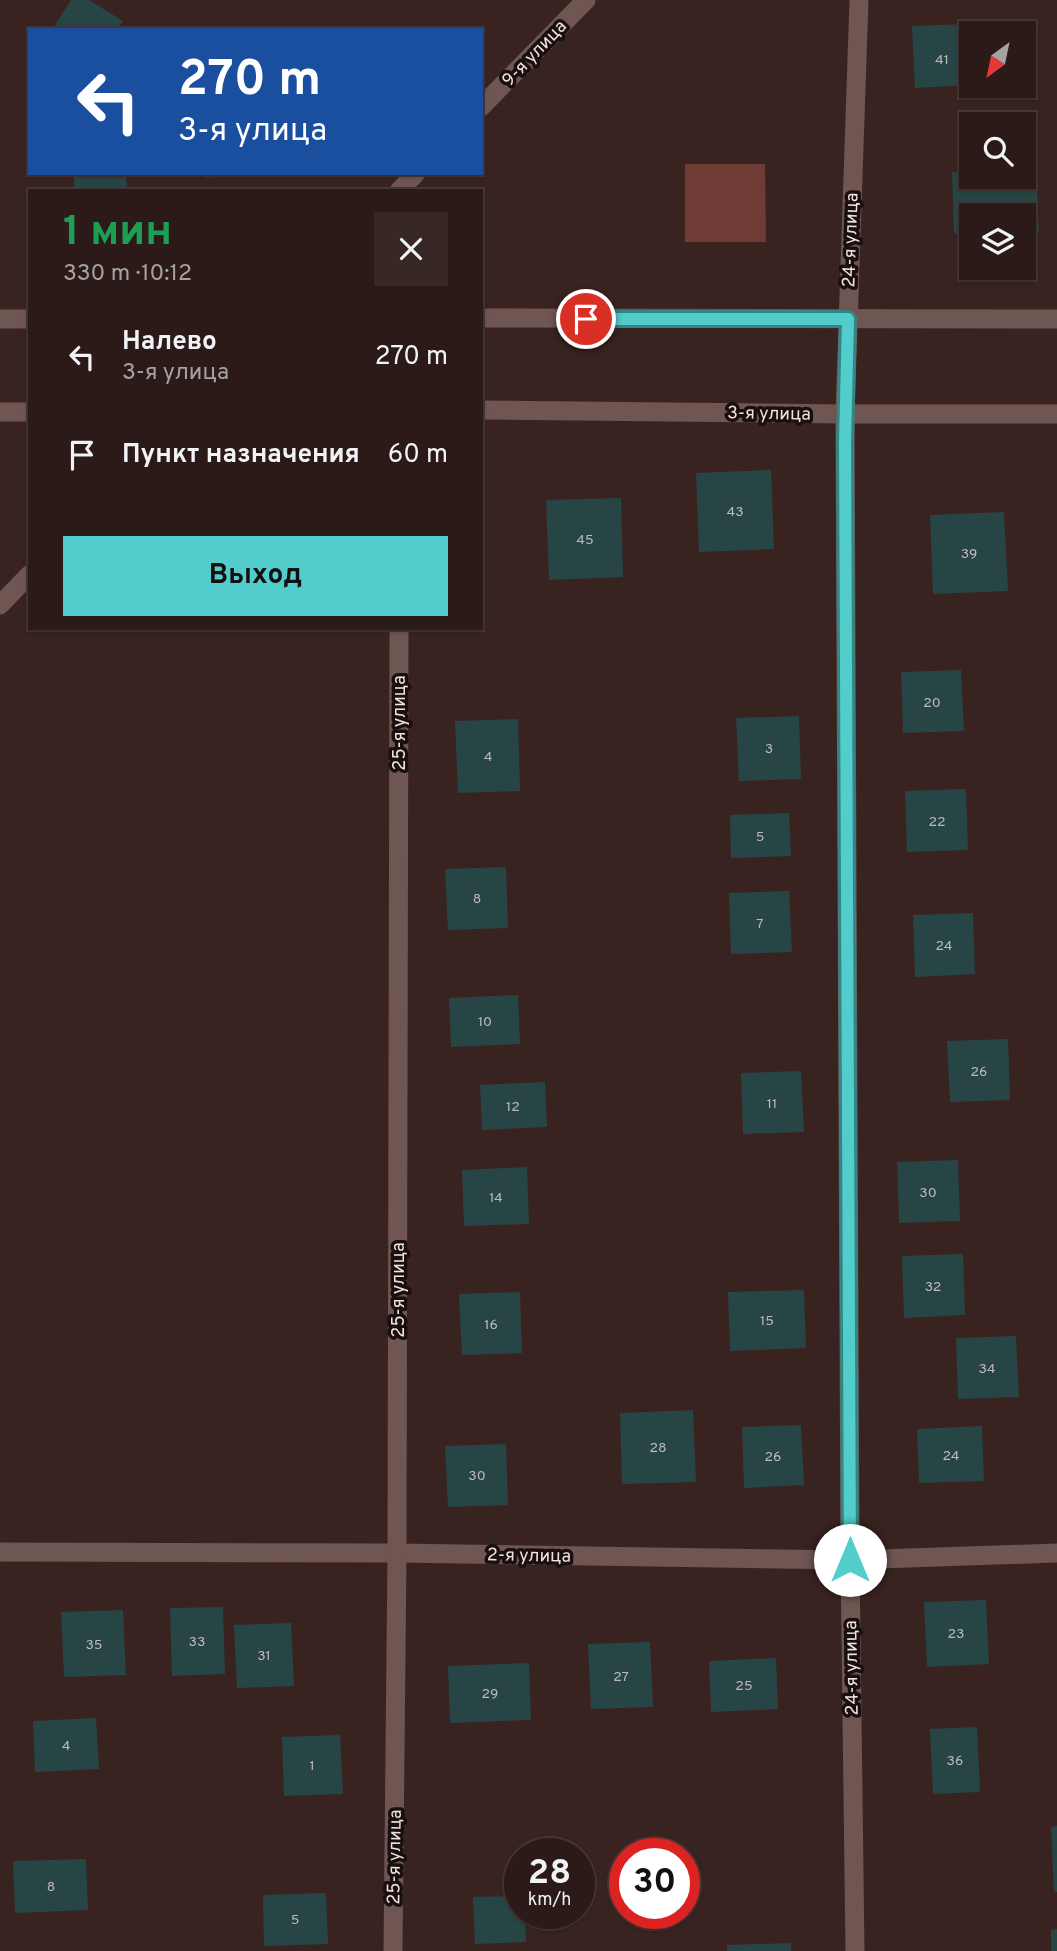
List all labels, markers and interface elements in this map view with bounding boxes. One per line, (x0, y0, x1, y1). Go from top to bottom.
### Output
street label: 9-я улица (498, 16, 572, 92)
north arrow (959, 21, 1036, 98)
map controls (959, 21, 1036, 280)
text: 270 m (178, 51, 321, 113)
house number: 41 (935, 52, 949, 69)
icon: left (63, 56, 154, 147)
text: 3-я улица (178, 112, 327, 152)
button: search (959, 112, 1036, 189)
street label: 24-я улица (838, 192, 865, 288)
button: layers (959, 203, 1036, 280)
text: 1 мин (63, 207, 172, 260)
button: close (374, 212, 448, 286)
text: 330 m · 10:12 (63, 260, 192, 289)
pin (556, 289, 616, 349)
icon: arrive (567, 300, 605, 338)
text: Налево (122, 326, 217, 359)
icon: left (63, 338, 101, 376)
text: 270 m (375, 341, 448, 374)
text: 3-я улица (122, 359, 229, 388)
street label: 3-я улица (727, 402, 811, 427)
icon: arrive (63, 436, 101, 474)
text: Пункт назначения (122, 439, 360, 472)
text: 60 m (388, 439, 448, 472)
house number: 43 (726, 504, 744, 521)
house number: 45 (576, 532, 594, 549)
button: Выход (63, 536, 448, 616)
house number: 39 (961, 546, 977, 563)
street label: 25-я улица (389, 675, 412, 771)
house number: 20 (923, 695, 941, 712)
house number: 3 (765, 741, 773, 758)
house number: 4 (484, 749, 492, 766)
house number: 22 (928, 814, 946, 831)
house number: 5 (756, 829, 764, 846)
house number: 8 (473, 891, 481, 908)
house number: 7 (756, 916, 764, 933)
house number: 24 (935, 938, 953, 955)
house number: 10 (478, 1014, 492, 1031)
house number: 26 (971, 1064, 987, 1081)
house number: 11 (767, 1096, 777, 1113)
house number: 12 (506, 1099, 520, 1116)
house number: 30 (919, 1185, 937, 1202)
house number: 14 (489, 1190, 503, 1207)
street label: 25-я улица (388, 1242, 411, 1338)
house number: 32 (925, 1279, 941, 1296)
house number: 15 (760, 1313, 774, 1330)
house number: 16 (484, 1317, 498, 1334)
house number: 34 (978, 1361, 996, 1378)
house number: 28 (649, 1440, 667, 1457)
house number: 24 (942, 1448, 960, 1465)
house number: 26 (765, 1449, 781, 1466)
house number: 30 (468, 1468, 486, 1485)
position arrow (813, 1523, 887, 1597)
street label: 2-я улица (487, 1544, 571, 1569)
street label: 24-я улица (840, 1620, 865, 1716)
house number: 23 (948, 1626, 965, 1643)
house number: 33 (189, 1634, 205, 1651)
house number: 35 (85, 1637, 103, 1654)
house number: 31 (257, 1648, 271, 1665)
house number: 27 (613, 1669, 629, 1686)
house number: 25 (735, 1678, 753, 1695)
house number: 29 (482, 1686, 498, 1703)
house number: 4 (62, 1738, 70, 1755)
house number: 36 (947, 1753, 963, 1770)
house number: 1 (309, 1758, 315, 1775)
street label: 25-я улица (383, 1809, 408, 1905)
speed limit sign: 30 (609, 1838, 700, 1929)
text: 28 (528, 1852, 571, 1896)
house number: 8 (47, 1879, 55, 1896)
text: km/h (528, 1889, 571, 1912)
house number: 5 (291, 1912, 299, 1929)

